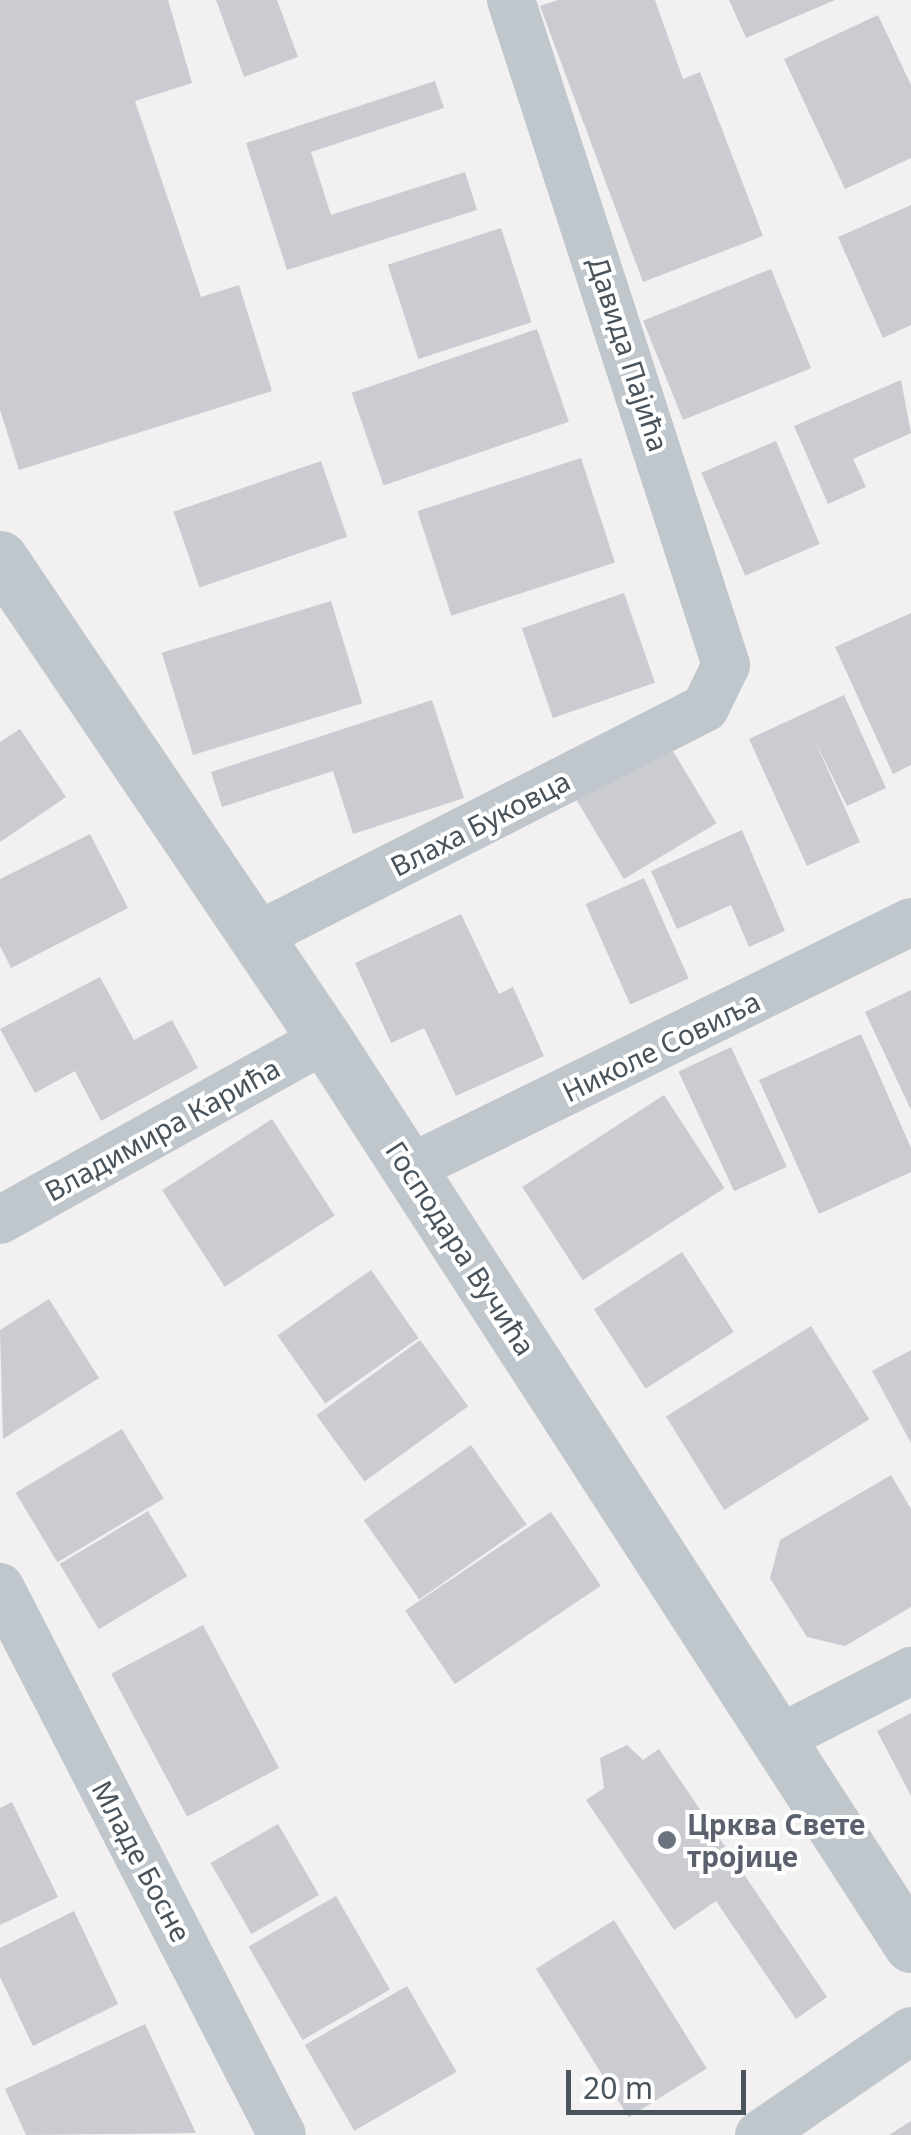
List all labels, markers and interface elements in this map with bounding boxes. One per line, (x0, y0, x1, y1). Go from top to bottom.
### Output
street label: Давида Пајића (582, 253, 676, 455)
street label: Влаха Буковца (385, 763, 575, 883)
street label: Николе Совиља (557, 984, 765, 1108)
street label: Владимира Карића (39, 1050, 285, 1208)
street label: Господара Вучића (379, 1135, 543, 1361)
street label: Младе Босне (86, 1775, 198, 1947)
place label: Црква Свете тројице (687, 1807, 865, 1873)
marker: Црква Свете тројице (656, 1829, 678, 1851)
scale bar (571, 2050, 751, 2112)
text: 20 m (583, 2067, 653, 2108)

